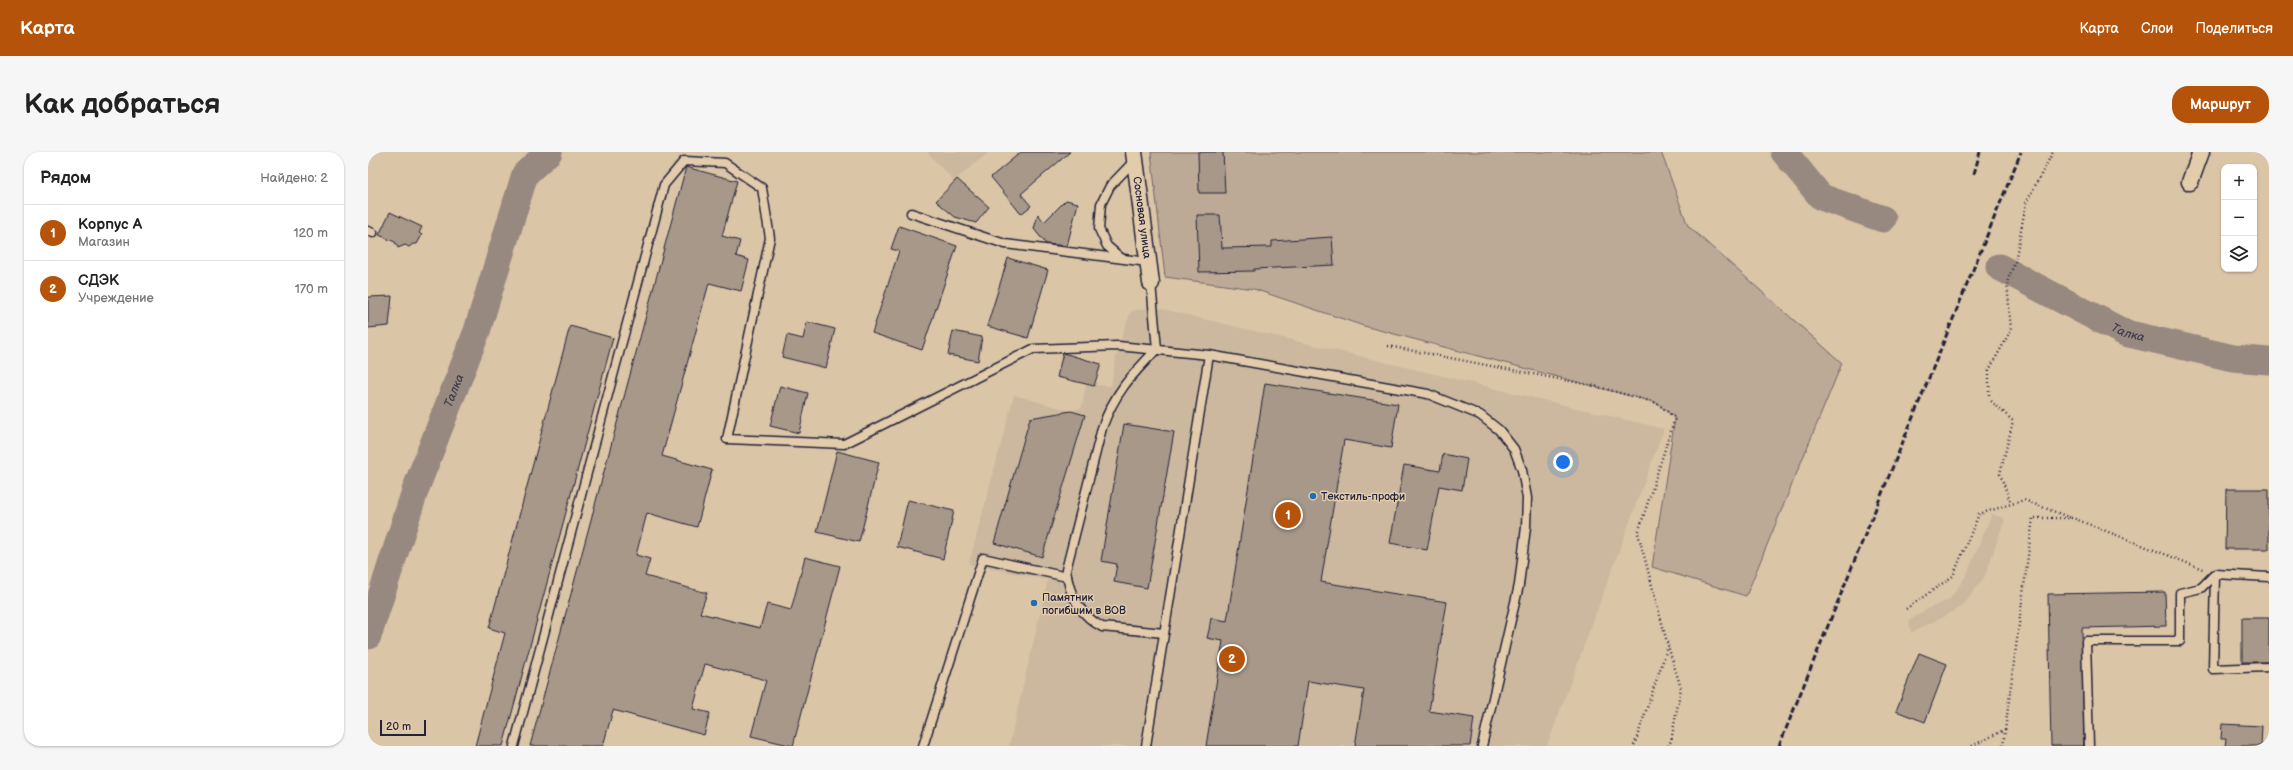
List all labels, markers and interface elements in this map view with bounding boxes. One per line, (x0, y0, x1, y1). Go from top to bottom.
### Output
text: Карта (20, 17, 74, 40)
text: Карта (2079, 20, 2119, 37)
text: Слои (2141, 20, 2173, 37)
text: Поделиться (2195, 20, 2273, 37)
button: Маршрут (2172, 86, 2269, 123)
text: Как добраться (24, 88, 221, 121)
map controls (2221, 164, 2257, 272)
button: + (2221, 164, 2257, 200)
text: Рядом (40, 168, 91, 188)
text: Найдено: 2 (260, 170, 328, 186)
street label: Сосновая улица (1130, 176, 1154, 260)
button: − (2221, 200, 2257, 236)
text: Корпус А (78, 215, 142, 234)
text: 1 (50, 225, 56, 241)
text: 120 m (293, 225, 328, 241)
text: Магазин (78, 234, 130, 250)
button: layers (2221, 236, 2257, 272)
text: СДЭК (78, 271, 119, 290)
text: 2 (49, 281, 57, 297)
text: 170 m (295, 281, 328, 297)
text: Учреждение (78, 290, 154, 306)
water label: Талка (2108, 320, 2146, 345)
water label: Талка (441, 372, 468, 410)
your location (1553, 452, 1573, 472)
place label: Текстиль-профи (1321, 490, 1405, 503)
marker: Текстиль-профи (1308, 491, 1318, 501)
pin: 1 (1275, 500, 1301, 530)
place label: Памятник погибшим в ВОВ (1042, 591, 1126, 617)
marker: Памятник погибшим в ВОВ (1029, 598, 1039, 608)
pin: 2 (1219, 644, 1245, 674)
scale bar (380, 718, 426, 737)
text: 20 m (386, 720, 411, 733)

